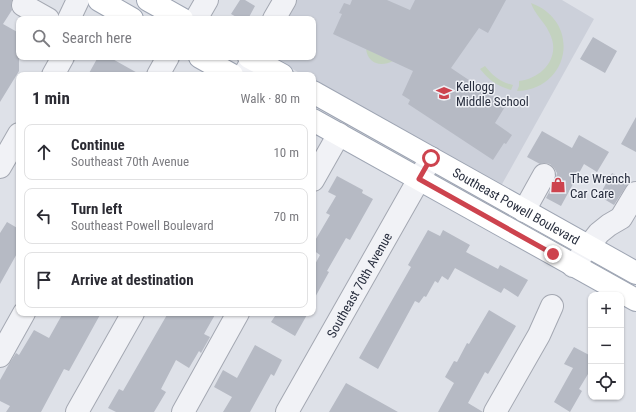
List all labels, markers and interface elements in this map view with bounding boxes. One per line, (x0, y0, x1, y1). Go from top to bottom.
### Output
search box (16, 16, 316, 60)
icon: search (30, 27, 52, 49)
text: Search here (62, 29, 132, 47)
place label: Kellogg Middle School (456, 79, 529, 109)
school or university icon: Kellogg Middle School (435, 84, 453, 102)
text: 1 min (32, 88, 70, 108)
text: Walk · 80 m (240, 91, 300, 106)
text: Continue (71, 136, 125, 154)
icon: ahead (33, 141, 55, 163)
text: 10 m (273, 145, 299, 160)
route start (422, 149, 440, 167)
text: Southeast 70th Avenue (71, 154, 189, 169)
street label: Southeast Powell Boulevard (450, 164, 582, 247)
place label: The Wrench Car Care (570, 171, 630, 201)
shop icon: The Wrench Car Care (549, 176, 567, 194)
text: Turn left (71, 200, 122, 218)
icon: left (33, 205, 55, 227)
text: 70 m (273, 209, 299, 224)
text: Southeast Powell Boulevard (71, 218, 214, 233)
street label: Southeast 70th Avenue (323, 230, 395, 340)
route end (544, 245, 562, 263)
icon: arrive (33, 269, 55, 291)
text: Arrive at destination (71, 271, 194, 289)
map controls (588, 292, 624, 400)
button: + (588, 292, 624, 328)
button: − (588, 328, 624, 364)
button: locate (588, 364, 624, 400)

